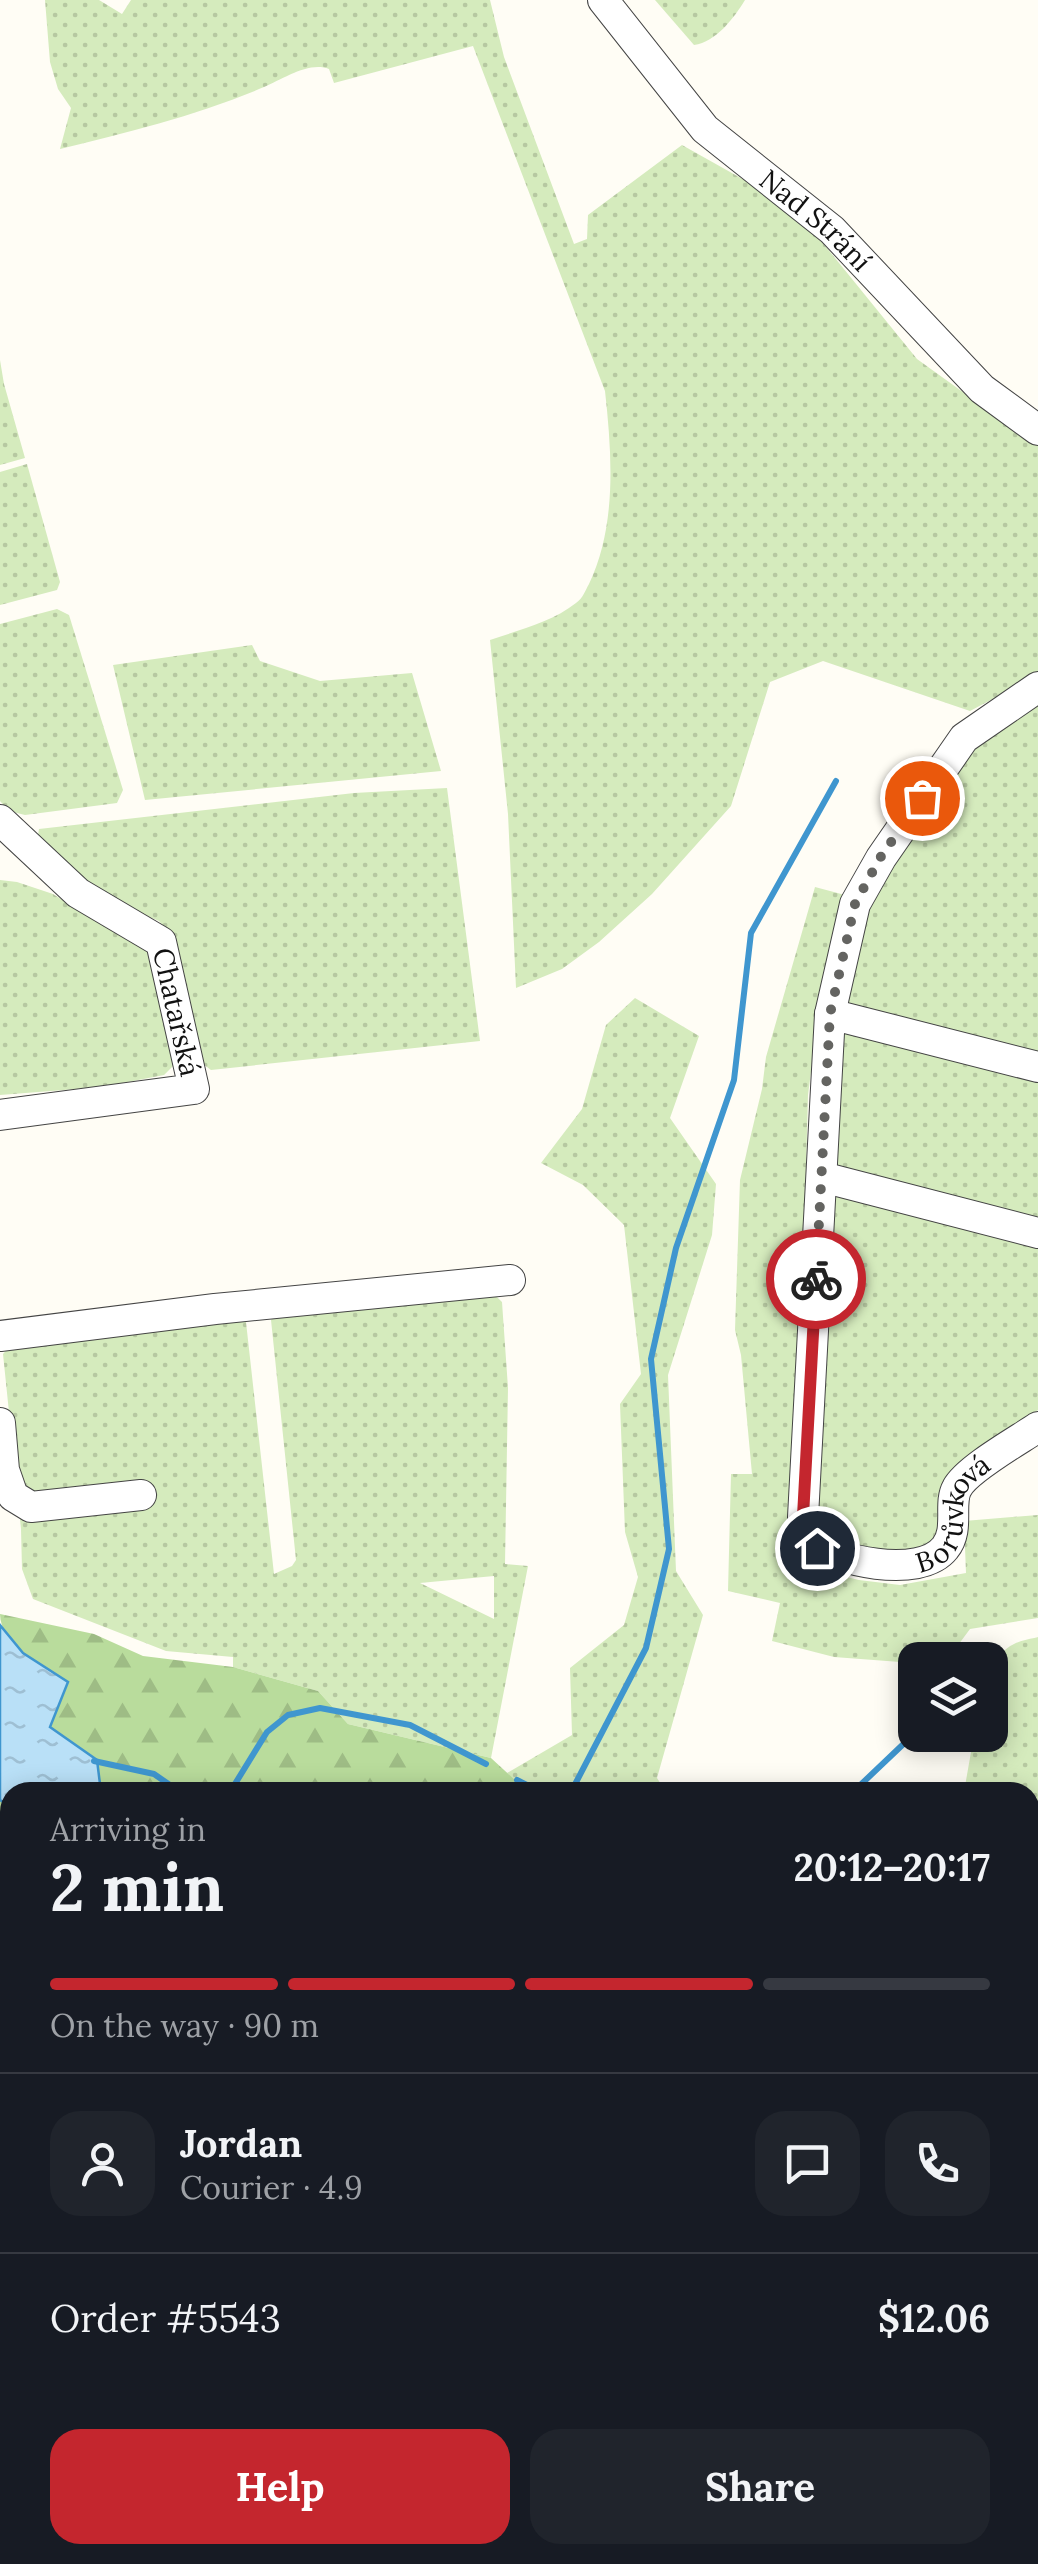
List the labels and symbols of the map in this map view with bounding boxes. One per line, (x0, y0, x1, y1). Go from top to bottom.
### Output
street label: Nad Strání (752, 161, 879, 279)
pin (880, 756, 965, 841)
street label: Chatařská (145, 944, 209, 1080)
courier (766, 1229, 866, 1329)
street label: Borůvková (911, 1446, 997, 1581)
pin (775, 1506, 860, 1591)

